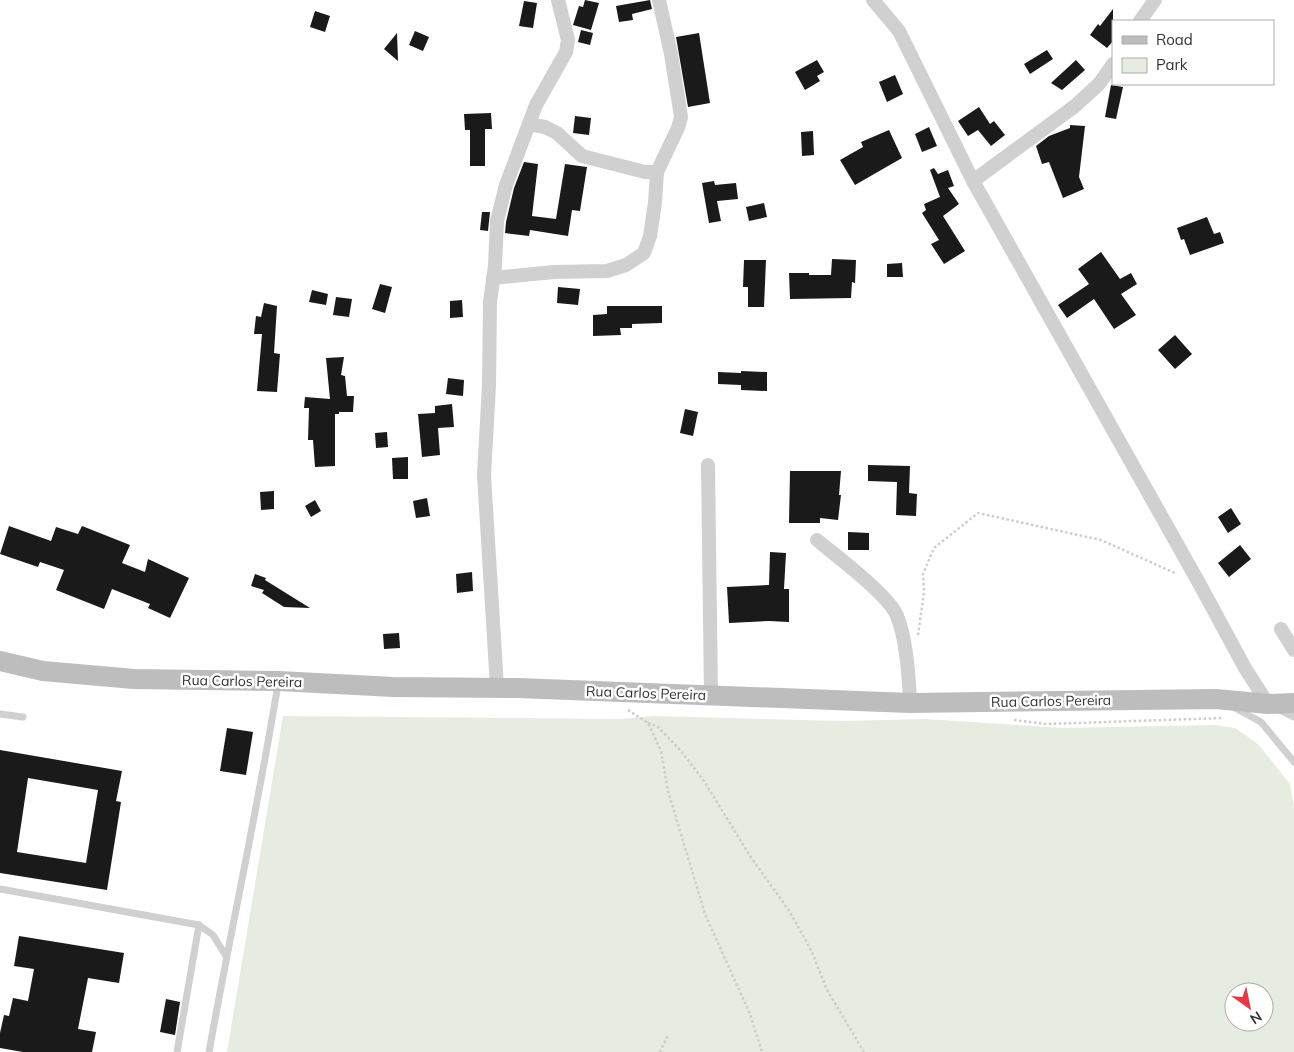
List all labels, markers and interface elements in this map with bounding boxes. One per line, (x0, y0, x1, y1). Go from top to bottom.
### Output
legend (1112, 20, 1274, 85)
text: Road (1156, 30, 1193, 49)
text: Park (1156, 55, 1188, 74)
street label: Rua Carlos Pereira (182, 671, 302, 691)
street label: Rua Carlos Pereira (586, 682, 706, 704)
street label: Rua Carlos Pereira (991, 691, 1111, 711)
north arrow (1224, 982, 1274, 1032)
text: N (1247, 1007, 1265, 1028)

